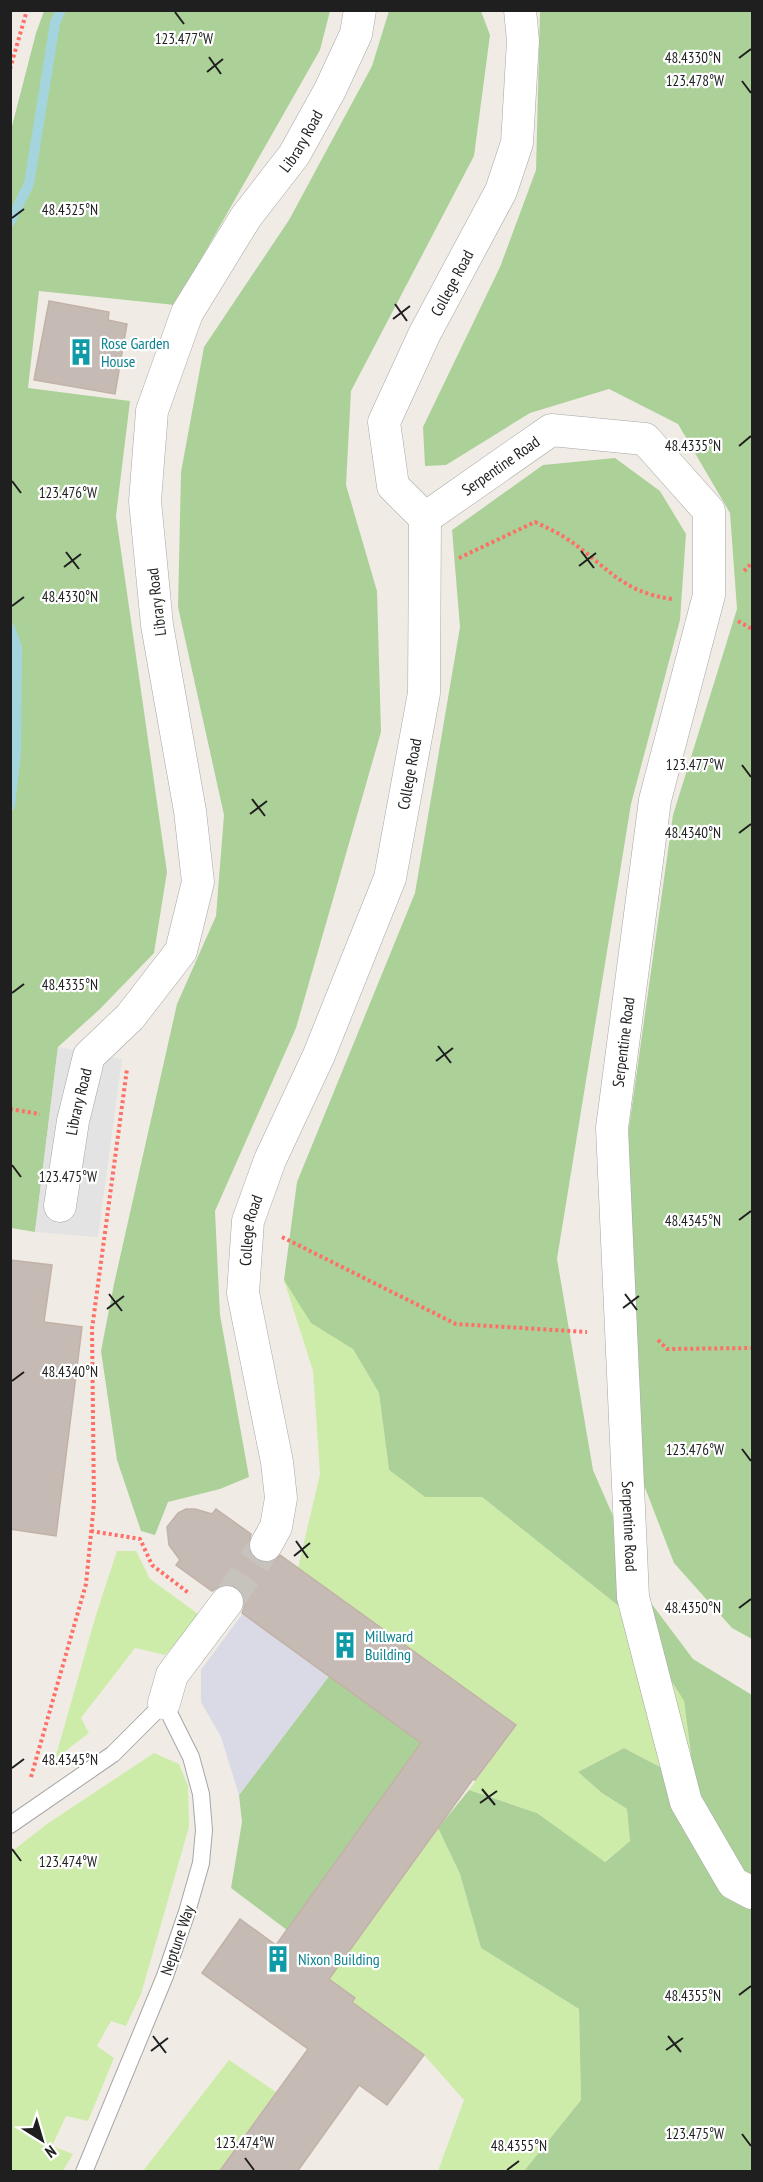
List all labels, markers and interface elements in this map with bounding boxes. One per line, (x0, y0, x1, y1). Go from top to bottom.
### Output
text: 123.477°W (155, 29, 213, 48)
text: 48.4330°N (665, 48, 721, 67)
text: 123.478°W (666, 71, 724, 90)
street label: Library Road (275, 106, 327, 176)
text: 48.4325°N (42, 200, 98, 219)
street label: College Road (426, 246, 478, 319)
place label: Rose Garden House (101, 333, 170, 371)
building icon: Rose Garden House (66, 337, 96, 367)
street label: Serpentine Road (458, 431, 543, 499)
text: 48.4335°N (665, 436, 721, 455)
text: 123.476°W (39, 483, 97, 502)
street label: Library Road (142, 567, 170, 637)
text: 48.4330°N (42, 587, 98, 606)
street label: College Road (393, 737, 425, 811)
text: 123.477°W (666, 755, 724, 774)
text: 48.4340°N (665, 823, 721, 842)
text: 48.4335°N (42, 975, 98, 994)
street label: Serpentine Road (608, 996, 638, 1088)
street label: Library Road (61, 1066, 96, 1137)
text: 123.475°W (39, 1167, 97, 1186)
street label: College Road (235, 1192, 267, 1266)
text: 48.4345°N (665, 1211, 721, 1230)
text: 48.4340°N (42, 1362, 98, 1381)
text: 123.476°W (666, 1440, 724, 1459)
street label: Serpentine Road (618, 1481, 642, 1572)
text: 48.4350°N (665, 1598, 721, 1617)
place label: Millward Building (365, 1626, 413, 1664)
building icon: Millward Building (330, 1630, 360, 1660)
text: 48.4345°N (42, 1750, 98, 1769)
text: 123.474°W (39, 1852, 97, 1871)
street label: Neptune Way (156, 1902, 198, 1978)
building icon: Nixon Building (263, 1944, 293, 1974)
place label: Nixon Building (298, 1949, 380, 1969)
text: 48.4355°N (665, 1986, 721, 2005)
north arrow (12, 2110, 72, 2170)
text: 123.475°W (666, 2124, 724, 2143)
text: 123.474°W (216, 2133, 274, 2152)
text: 48.4355°N (491, 2136, 547, 2155)
text: N (42, 2141, 60, 2163)

